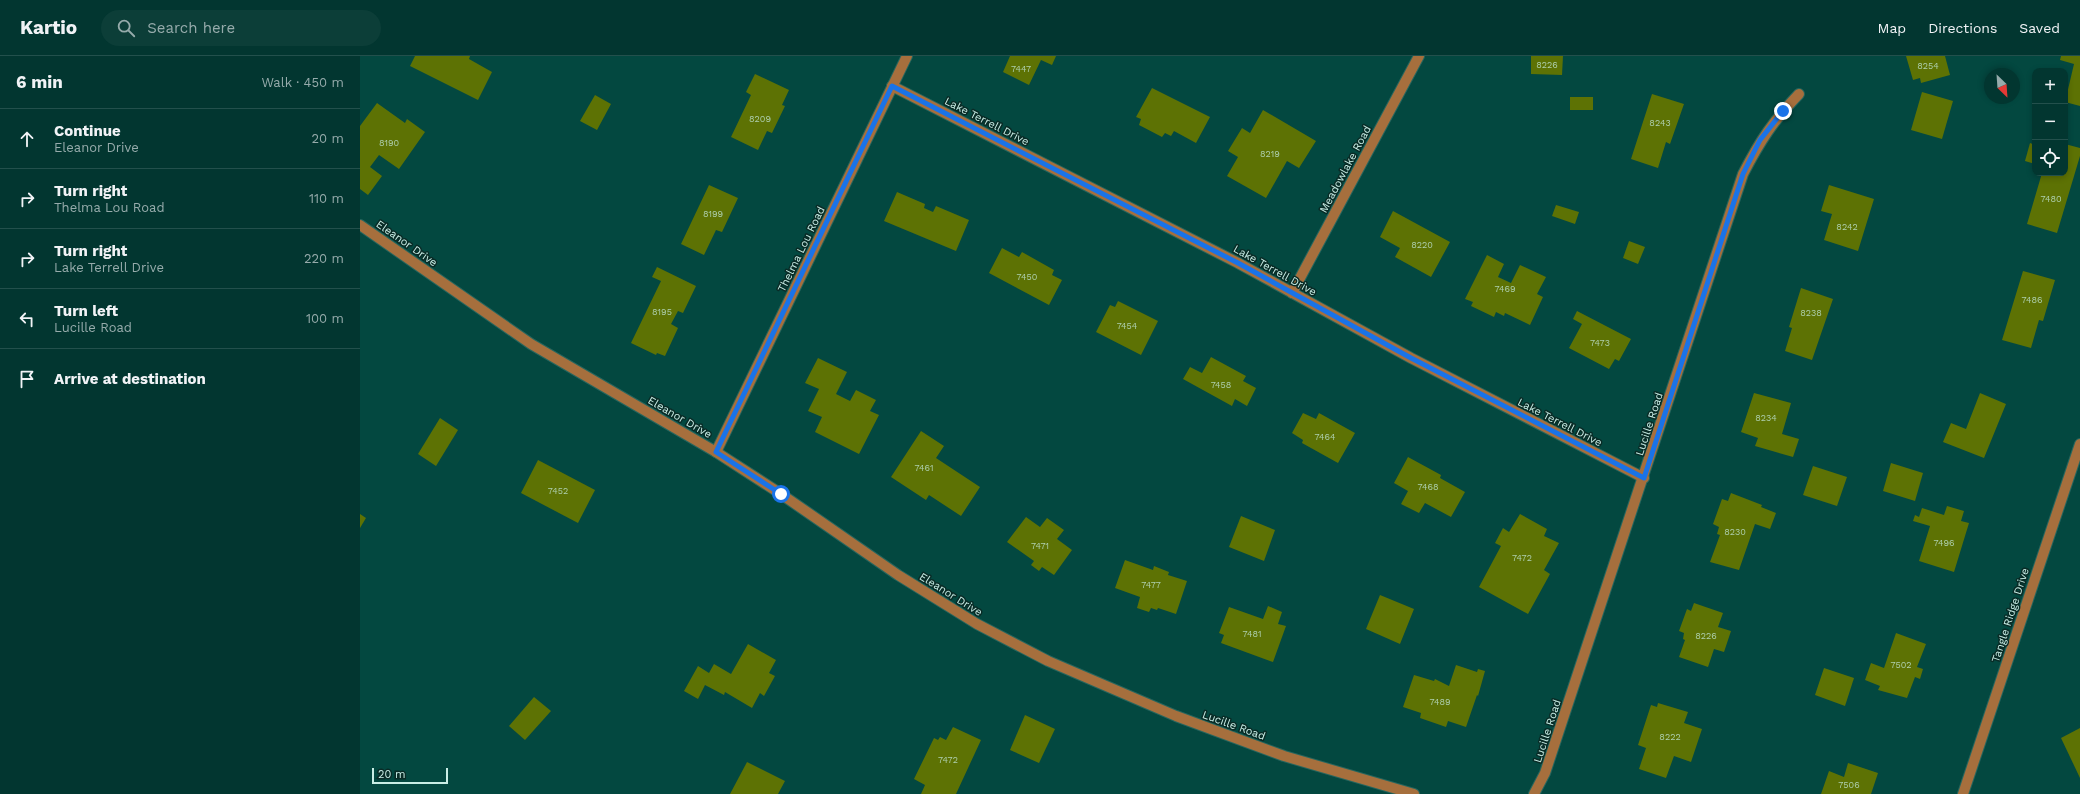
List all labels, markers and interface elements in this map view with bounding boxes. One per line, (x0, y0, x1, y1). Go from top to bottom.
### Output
search box (101, 10, 381, 46)
text: Kartio (20, 16, 77, 39)
icon: search (115, 17, 137, 39)
text: Search here (147, 19, 235, 37)
text: Map (1878, 20, 1906, 36)
text: Directions (1928, 20, 1997, 36)
text: Saved (2019, 20, 2060, 36)
house number: 8226 (1536, 60, 1558, 70)
house number: 8254 (1917, 61, 1939, 71)
house number: 7447 (1011, 64, 1031, 74)
north arrow (1984, 68, 2020, 104)
map controls (2032, 68, 2068, 176)
button: + (2032, 68, 2068, 104)
text: 6 min (16, 72, 63, 92)
text: Walk · 450 m (261, 75, 344, 90)
street label: Lake Terrell Drive (942, 95, 1031, 148)
route end (1774, 102, 1792, 120)
button: − (2032, 104, 2068, 140)
house number: 8209 (749, 114, 771, 124)
house number: 8243 (1649, 118, 1671, 128)
text: Continue (54, 122, 121, 140)
street label: Meadowlake Road (1317, 123, 1374, 215)
icon: ahead (16, 128, 38, 150)
text: 20 m (312, 131, 344, 146)
house number: 8190 (379, 138, 399, 148)
text: Eleanor Drive (54, 140, 139, 155)
button: locate (2032, 140, 2068, 176)
house number: 8219 (1260, 149, 1280, 159)
text: Turn right (54, 182, 127, 200)
icon: right (16, 188, 38, 210)
text: 110 m (309, 191, 344, 206)
house number: 7480 (2040, 194, 2062, 204)
text: Thelma Lou Road (54, 200, 165, 215)
street label: Thelma Lou Road (775, 204, 828, 294)
house number: 8199 (703, 209, 723, 219)
street label: Eleanor Drive (374, 218, 440, 269)
house number: 8242 (1836, 222, 1858, 232)
house number: 8220 (1411, 240, 1433, 250)
text: Turn right (54, 242, 127, 260)
street label: Lake Terrell Drive (1231, 242, 1319, 299)
icon: right (16, 248, 38, 270)
text: 220 m (304, 251, 344, 266)
text: Lake Terrell Drive (54, 260, 164, 275)
house number: 7450 (1017, 272, 1038, 282)
house number: 7469 (1495, 284, 1515, 294)
house number: 7486 (2022, 295, 2042, 305)
text: Turn left (54, 302, 118, 320)
house number: 8195 (652, 307, 672, 317)
icon: left (16, 308, 38, 330)
house number: 8238 (1800, 308, 1822, 318)
text: 100 m (306, 311, 344, 326)
text: Lucille Road (54, 320, 132, 335)
house number: 7454 (1117, 321, 1138, 331)
house number: 7473 (1590, 338, 1610, 348)
icon: arrive (16, 368, 38, 390)
text: Arrive at destination (54, 370, 206, 388)
house number: 7458 (1211, 380, 1231, 390)
street label: Lucille Road (1633, 391, 1666, 458)
street label: Eleanor Drive (645, 394, 714, 441)
street label: Lake Terrell Drive (1515, 396, 1604, 449)
house number: 8234 (1755, 413, 1777, 423)
house number: 7464 (1315, 432, 1336, 442)
house number: 7461 (915, 463, 933, 473)
house number: 7468 (1418, 482, 1438, 492)
route start (772, 485, 790, 503)
house number: 7452 (548, 486, 568, 496)
house number: 8230 (1724, 527, 1746, 537)
house number: 7496 (1934, 538, 1954, 548)
house number: 7471 (1031, 541, 1049, 551)
house number: 7472 (1512, 553, 1532, 563)
street label: Tangle Ridge Drive (1989, 566, 2032, 664)
street label: Eleanor Drive (917, 570, 985, 619)
house number: 7477 (1141, 580, 1161, 590)
house number: 7481 (1243, 629, 1262, 639)
house number: 8226 (1695, 631, 1717, 641)
house number: 7502 (1890, 660, 1912, 670)
house number: 7489 (1429, 697, 1451, 707)
street label: Lucille Road (1531, 698, 1564, 765)
street label: Lucille Road (1201, 708, 1267, 743)
house number: 8222 (1659, 732, 1681, 742)
house number: 7472 (938, 755, 958, 765)
scale bar (372, 766, 448, 785)
text: 20 m (378, 768, 406, 781)
house number: 7506 (1838, 780, 1860, 790)

